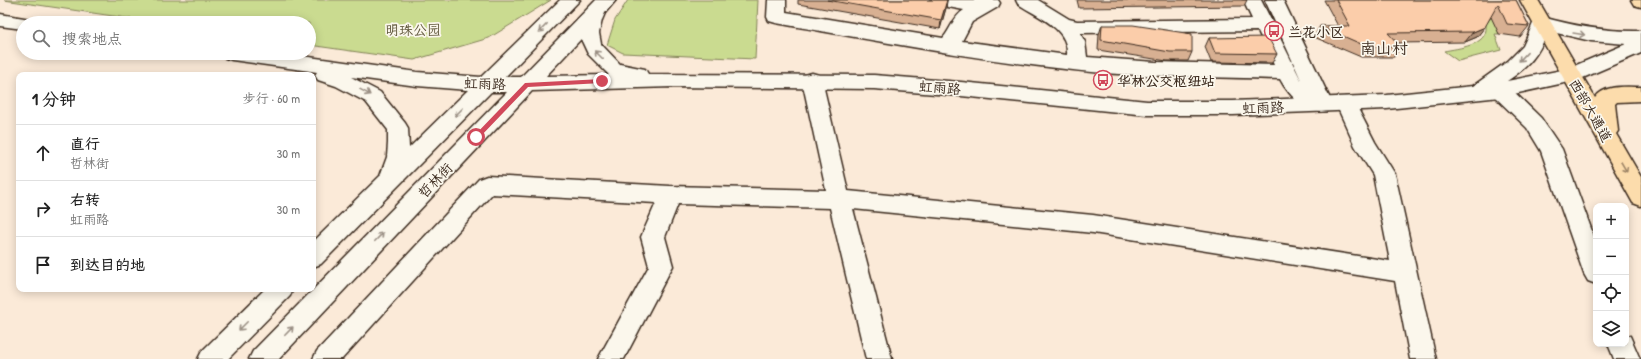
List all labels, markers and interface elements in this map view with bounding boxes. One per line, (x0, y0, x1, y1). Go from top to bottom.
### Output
search box (16, 16, 316, 60)
park label: 明珠公园 (385, 20, 441, 39)
bus stop icon: 兰花小区 (1263, 20, 1285, 42)
place label: 兰花小区 (1288, 22, 1344, 41)
one-way arrow (539, 23, 548, 33)
icon: search (30, 27, 52, 49)
text: 搜索地点 (62, 28, 122, 49)
one-way arrow (1573, 30, 1586, 38)
district label: 南山村 (1360, 37, 1408, 59)
one-way arrow (594, 50, 604, 60)
one-way arrow (1518, 52, 1528, 62)
bus stop icon: 华林公交枢纽站 (1092, 69, 1114, 91)
place label: 华林公交枢纽站 (1117, 71, 1215, 90)
route end (593, 72, 611, 90)
street label: 虹雨路 (464, 73, 506, 93)
street label: 西部大通道 (1565, 75, 1617, 145)
street label: 虹雨路 (918, 76, 962, 98)
text: 1 分钟 (32, 87, 76, 110)
text: 步行 · 60 m (243, 89, 300, 107)
one-way arrow (359, 89, 371, 97)
street label: 虹雨路 (1242, 97, 1284, 117)
one-way arrow (454, 107, 464, 117)
route start (467, 128, 485, 146)
text: 直行 (70, 133, 100, 154)
icon: ahead (32, 142, 54, 164)
text: 30 m (277, 144, 300, 162)
text: 哲林街 (70, 154, 109, 172)
street label: 哲林街 (414, 158, 456, 202)
one-way arrow (1620, 161, 1628, 173)
text: 右转 (70, 189, 100, 210)
icon: right (32, 198, 54, 220)
text: 30 m (277, 200, 300, 218)
map controls (1593, 203, 1629, 347)
button: + (1593, 203, 1629, 239)
text: 虹雨路 (70, 210, 109, 228)
one-way arrow (374, 232, 384, 242)
button: − (1593, 239, 1629, 275)
icon: arrive (32, 254, 54, 276)
text: 到达目的地 (70, 254, 145, 275)
button: locate (1593, 275, 1629, 311)
button: layers (1593, 311, 1629, 347)
one-way arrow (238, 321, 248, 331)
one-way arrow (284, 326, 294, 336)

